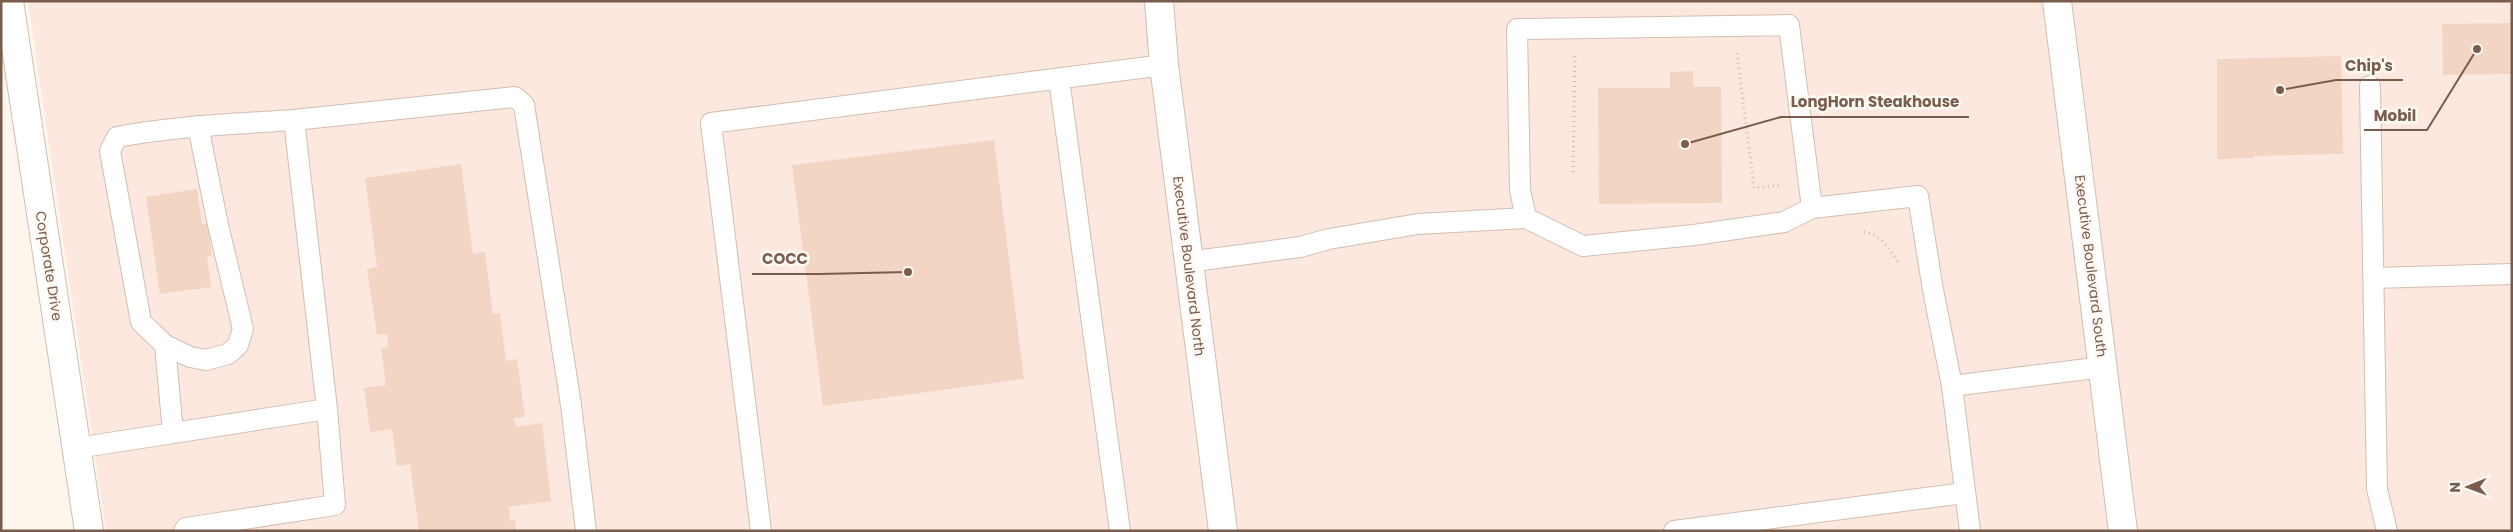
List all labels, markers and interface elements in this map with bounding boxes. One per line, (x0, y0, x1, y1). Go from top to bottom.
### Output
callout: Chip's (2336, 50, 2403, 80)
text: Chip's (2345, 55, 2393, 76)
callout: LongHorn Steakhouse (1781, 87, 1969, 117)
text: LongHorn Steakhouse (1791, 91, 1959, 112)
callout: Mobil (2364, 100, 2427, 130)
text: Mobil (2374, 105, 2416, 126)
street label: Executive Boulevard South (2070, 174, 2112, 358)
street label: Executive Boulevard North (1168, 175, 1210, 357)
street label: Corporate Drive (30, 210, 68, 323)
callout: COCC (752, 244, 819, 274)
text: COCC (762, 248, 808, 269)
north arrow (2443, 462, 2493, 512)
text: N (2445, 482, 2465, 493)

